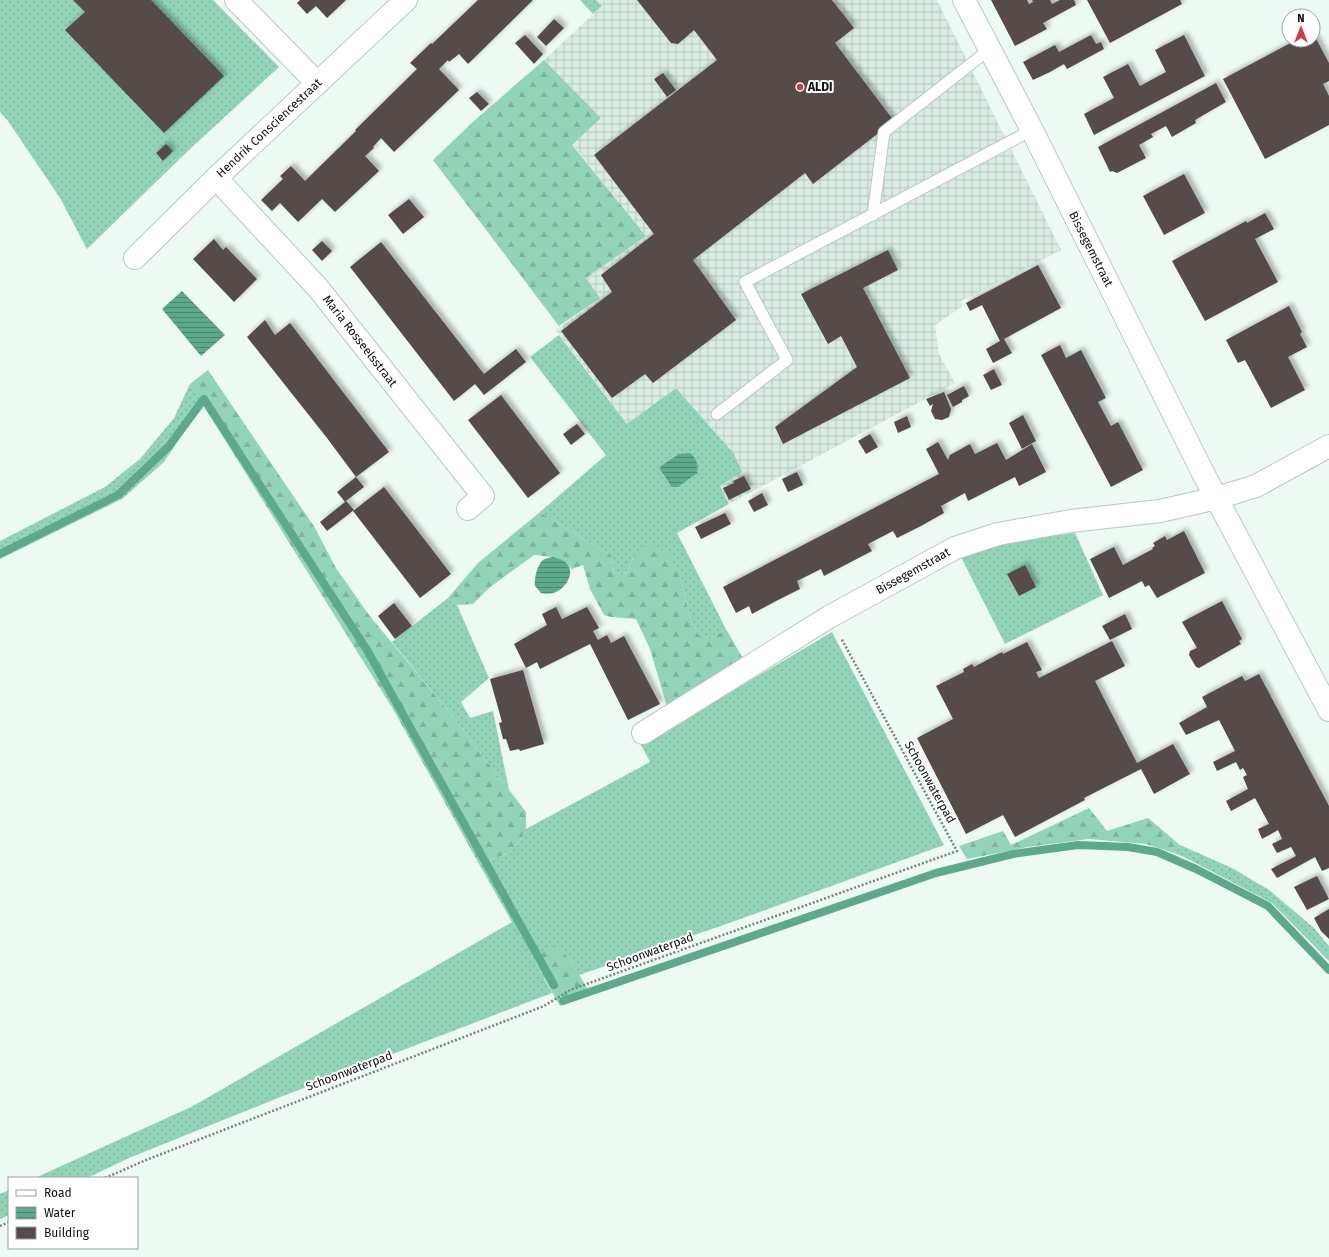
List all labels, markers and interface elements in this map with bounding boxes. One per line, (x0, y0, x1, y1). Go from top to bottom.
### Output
north arrow (1281, 8, 1321, 48)
text: N (1297, 12, 1305, 25)
street label: Hendrik Consciencestraat (214, 75, 325, 180)
place label: ALDI (807, 80, 833, 94)
marker: ALDI (795, 82, 805, 92)
street label: Bissegemstraat (1066, 209, 1116, 290)
street label: Maria Rosseelsstraat (320, 292, 401, 390)
street label: Bissegemstraat (873, 545, 953, 597)
street label: Schoonwaterpad (902, 739, 958, 825)
street label: Schoonwaterpad (605, 930, 695, 974)
street label: Schoonwaterpad (304, 1048, 394, 1094)
legend (8, 1177, 138, 1249)
text: Road (44, 1186, 72, 1200)
text: Water (44, 1206, 76, 1220)
text: Building (44, 1226, 90, 1240)

